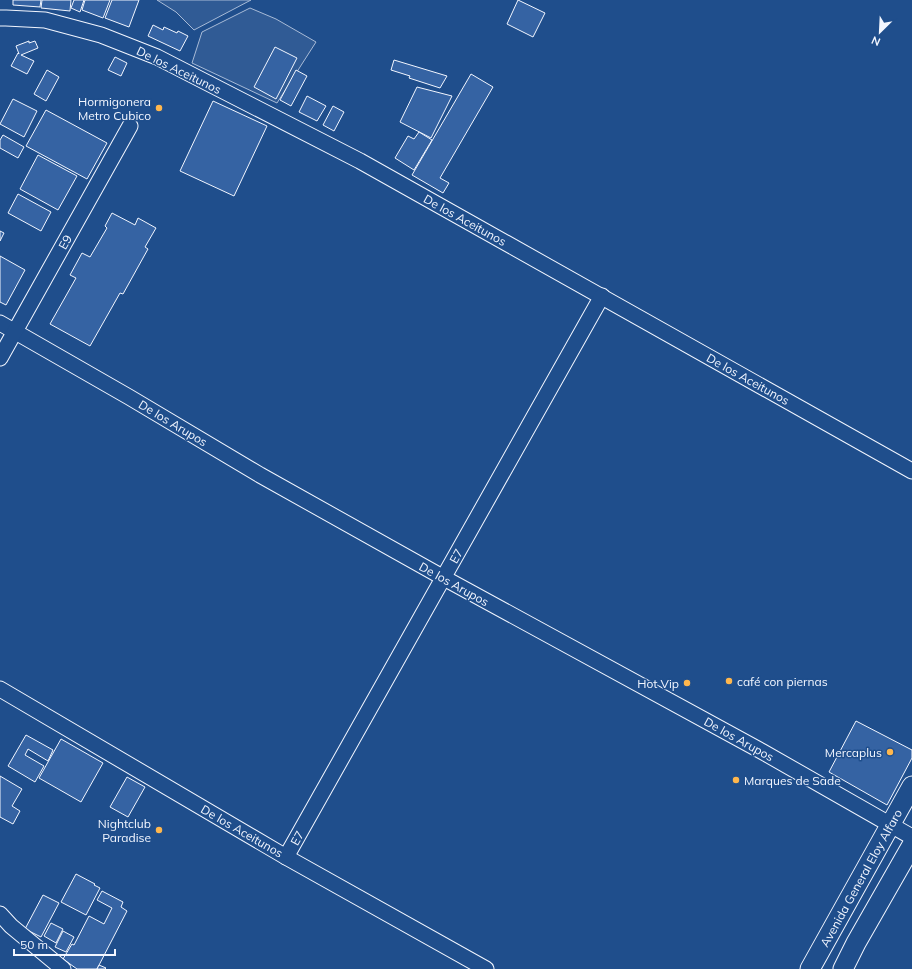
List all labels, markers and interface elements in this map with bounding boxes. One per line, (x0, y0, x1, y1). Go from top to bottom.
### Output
north arrow (860, 12, 900, 52)
text: N (869, 33, 883, 49)
street label: De los Aceitunos (134, 43, 224, 97)
place label: Hormigonera Metro Cubico (78, 94, 151, 123)
marker: Hormigonera Metro Cubico (154, 103, 164, 113)
street label: De los Aceitunos (421, 191, 509, 249)
street label: E9 (55, 232, 75, 252)
street label: De los Aceitunos (704, 350, 792, 408)
street label: De los Arupos (136, 397, 210, 449)
street label: E7 (446, 546, 466, 566)
street label: De los Arupos (416, 559, 492, 609)
place label: café con piernas (737, 674, 828, 689)
place label: Hot Vip (637, 676, 679, 691)
marker: café con piernas (724, 676, 734, 686)
marker: Hot Vip (682, 678, 692, 688)
street label: De los Arupos (701, 714, 777, 764)
place label: Mercaplus (825, 745, 882, 760)
marker: Mercaplus (885, 747, 895, 757)
place label: Marques de Sade (744, 773, 841, 788)
marker: Marques de Sade (731, 775, 741, 785)
street label: De los Aceitunos (198, 801, 286, 861)
street label: Avenida General Eloy Alfaro (817, 806, 905, 950)
place label: Nightclub Paradise (98, 816, 151, 845)
marker: Nightclub Paradise (154, 825, 164, 835)
street label: E7 (287, 828, 307, 848)
scale bar (14, 931, 115, 957)
text: 50 m (20, 937, 48, 952)

